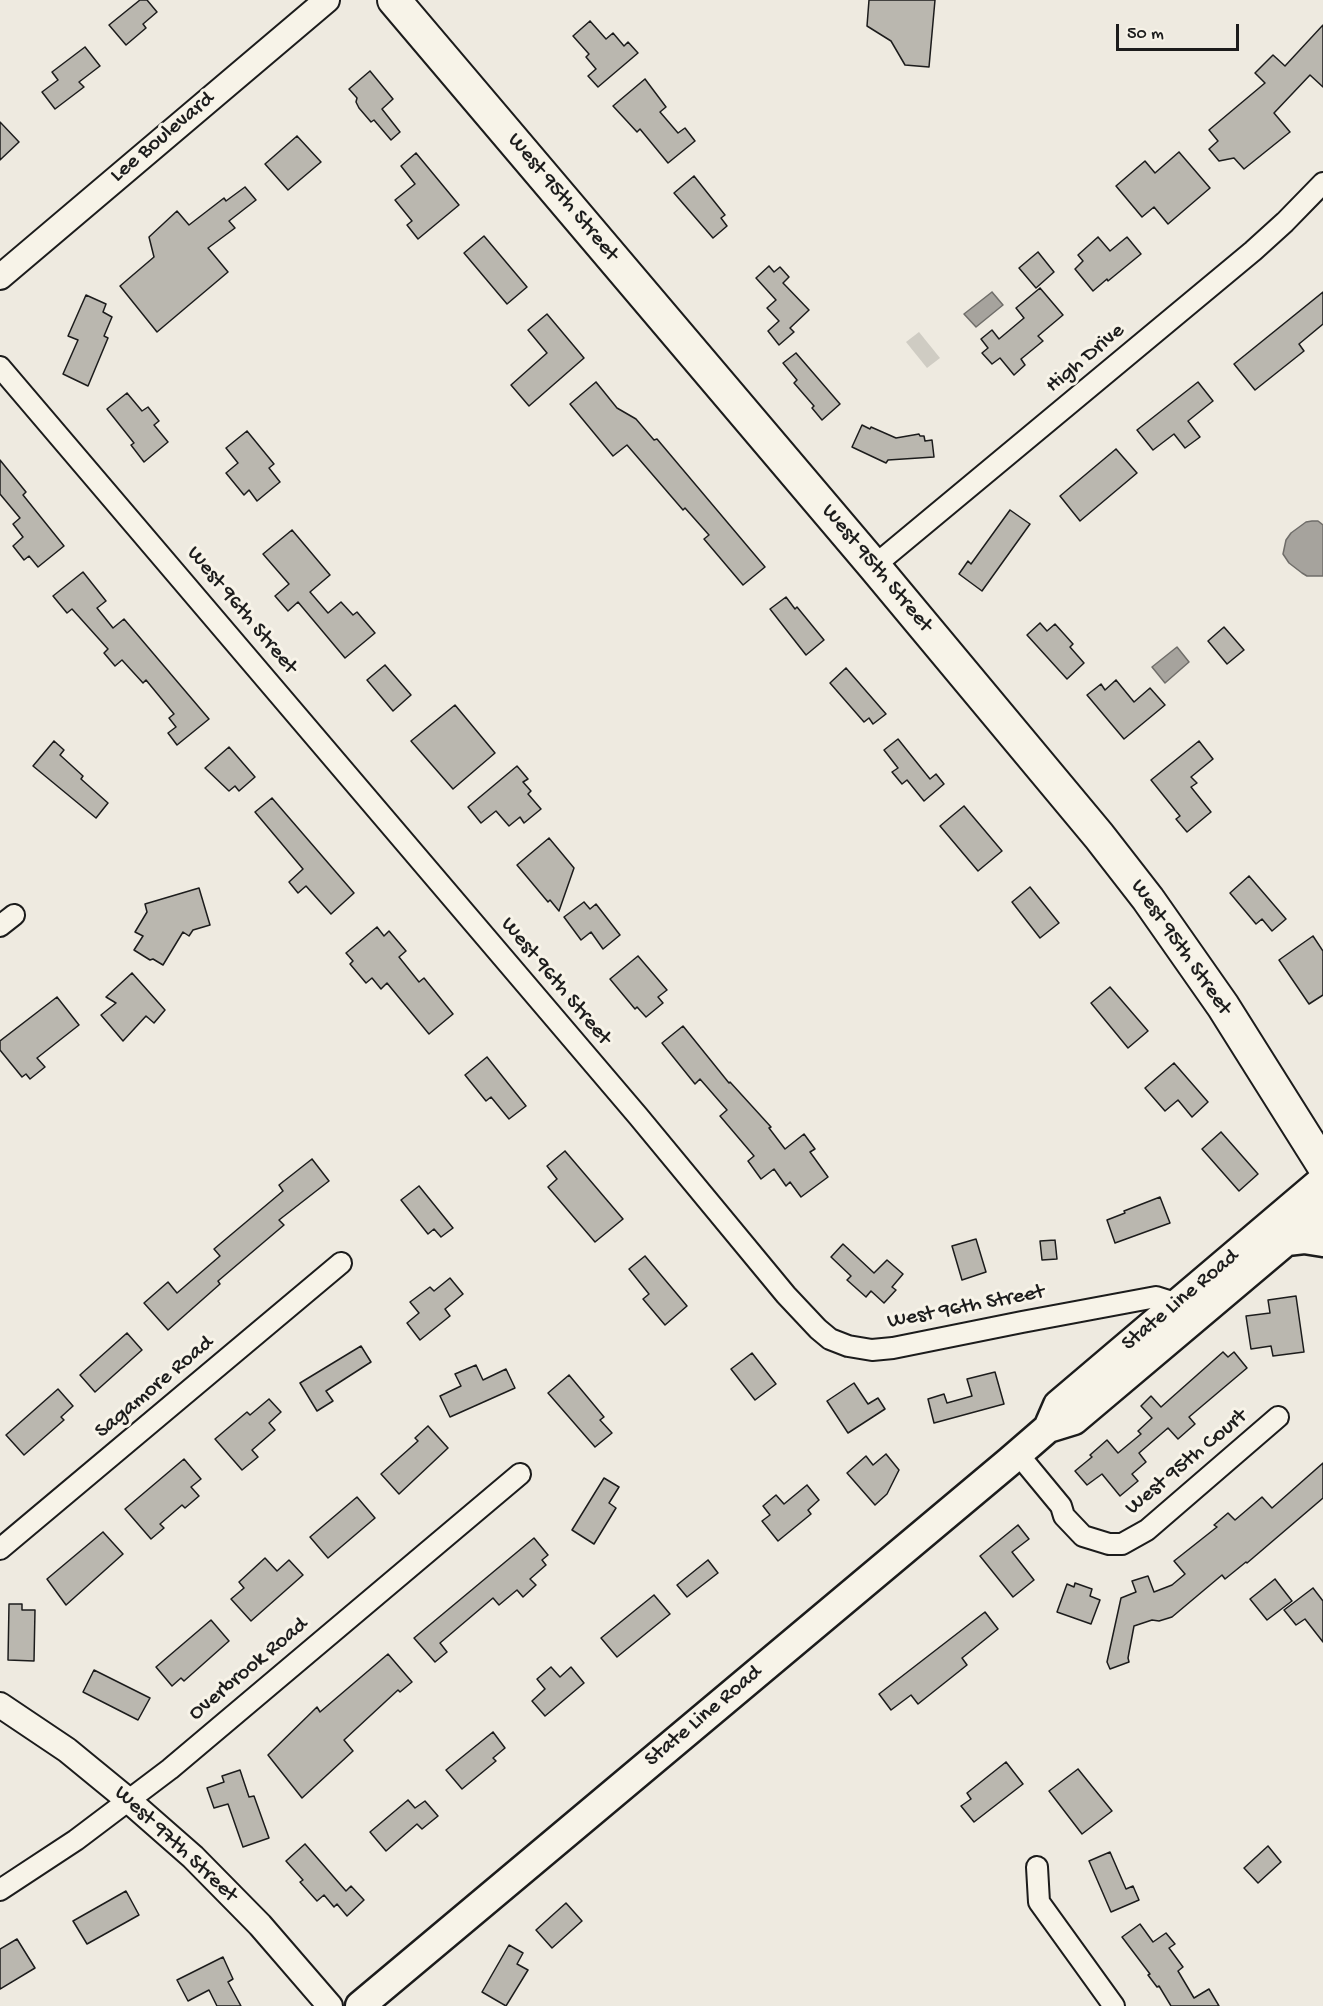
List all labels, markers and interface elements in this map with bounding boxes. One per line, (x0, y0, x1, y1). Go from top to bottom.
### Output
scale bar (1119, 12, 1242, 50)
text: 50 m (1127, 24, 1164, 45)
street label: Lee Boulevard (106, 87, 220, 189)
street label: West 95th Street (501, 128, 623, 268)
street label: High Drive (1041, 318, 1131, 400)
street label: West 95th Street (815, 499, 937, 639)
street label: West 96th Street (180, 542, 302, 680)
street label: West 95th Street (1123, 875, 1237, 1021)
street label: West 96th Street (494, 913, 616, 1051)
street label: State Line Road (1117, 1244, 1245, 1358)
street label: West 96th Street (885, 1280, 1047, 1336)
street label: Sagamore Road (90, 1331, 220, 1445)
street label: West 95th Court (1121, 1404, 1253, 1522)
street label: Overbrook Road (184, 1613, 314, 1727)
street label: State Line Road (640, 1660, 768, 1774)
street label: West 97th Street (108, 1781, 242, 1909)

